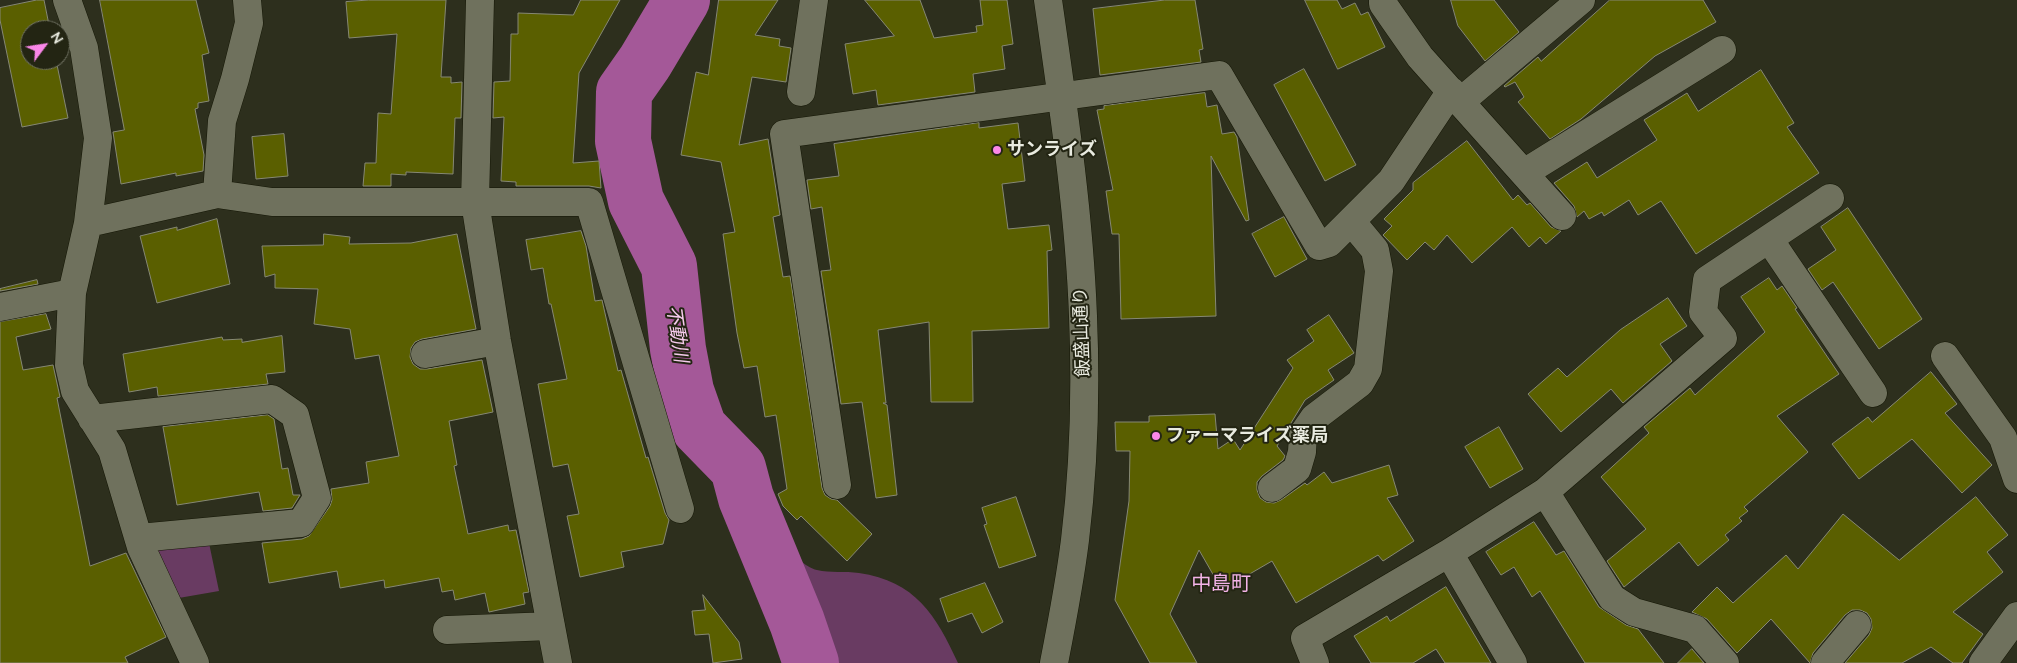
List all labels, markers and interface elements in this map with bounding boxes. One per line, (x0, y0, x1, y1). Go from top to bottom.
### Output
north arrow (20, 20, 70, 70)
text: N (47, 29, 67, 47)
place label: サンライズ (1007, 139, 1097, 161)
marker: サンライズ (991, 144, 1003, 156)
street label: 飯盛山通り (1070, 287, 1094, 377)
water label: 不動川 (662, 304, 692, 364)
place label: ファーマライズ薬局 (1166, 425, 1328, 447)
marker: ファーマライズ薬局 (1150, 430, 1162, 442)
district label: 中島町 (1191, 572, 1251, 596)

